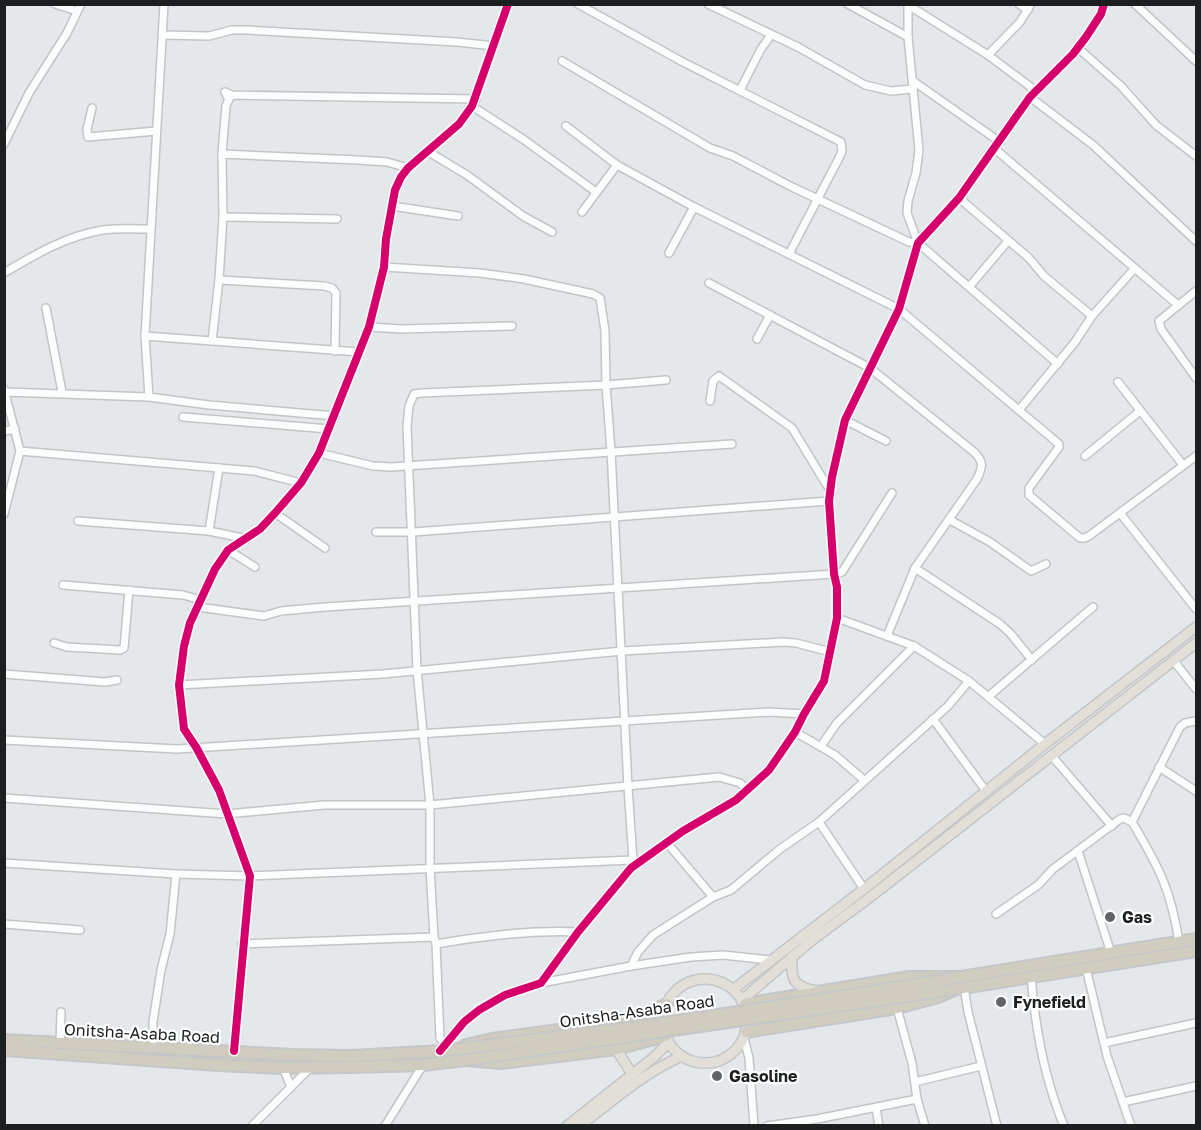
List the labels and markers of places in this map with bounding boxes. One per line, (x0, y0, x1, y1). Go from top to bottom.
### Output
place label: Gas (1122, 907, 1152, 927)
marker: Gas (1103, 910, 1117, 924)
place label: Fynefield (1013, 992, 1086, 1012)
marker: Fynefield (994, 995, 1008, 1009)
place label: Gasoline (729, 1066, 797, 1086)
marker: Gasoline (710, 1069, 724, 1083)

